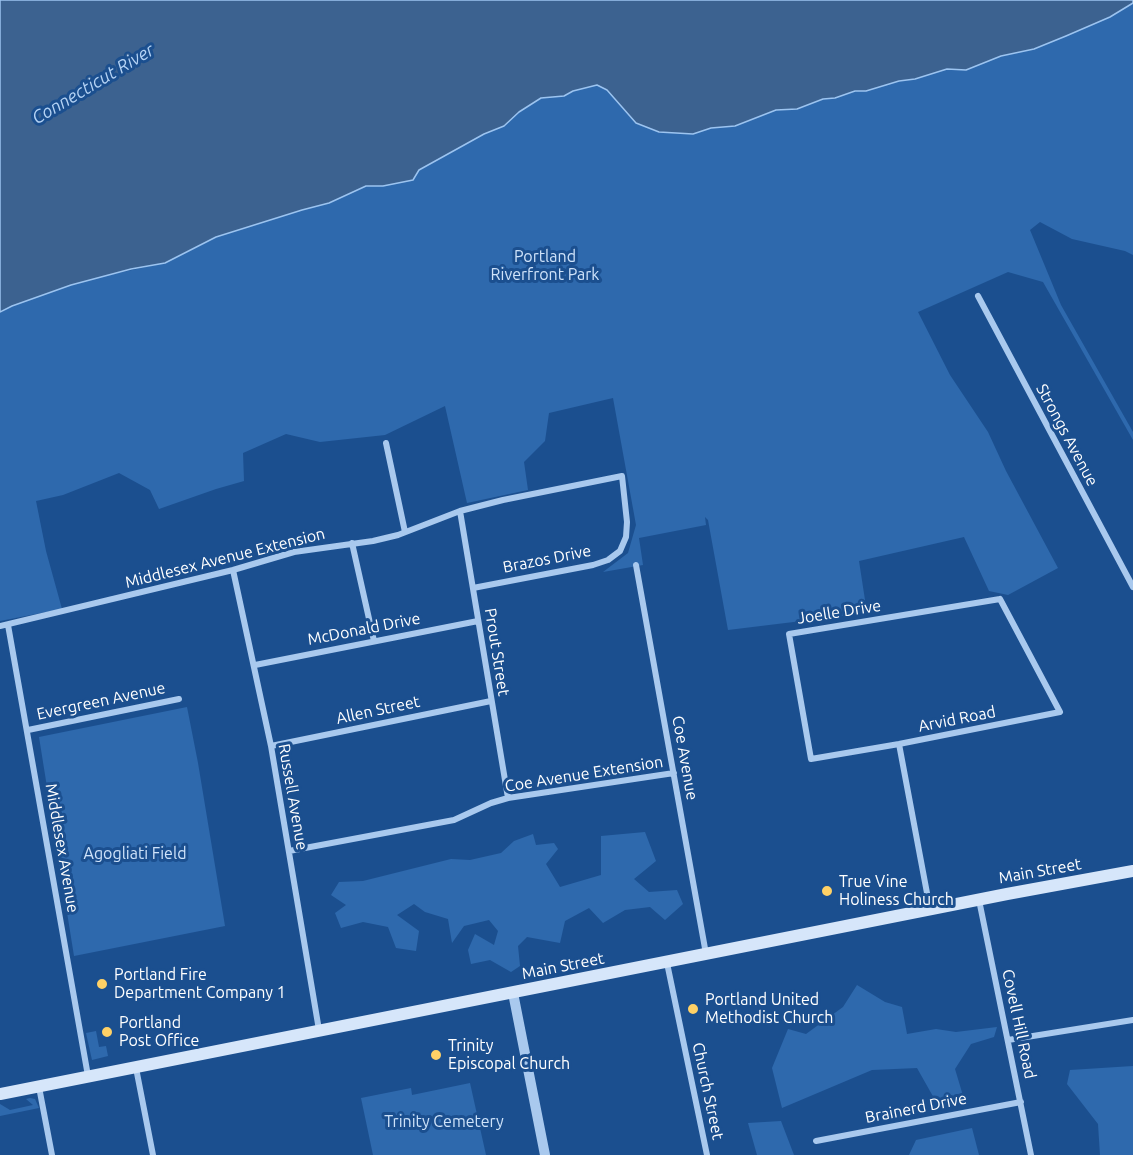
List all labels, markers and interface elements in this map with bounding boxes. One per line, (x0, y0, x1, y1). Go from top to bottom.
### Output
water label: Connecticut River (28, 39, 158, 129)
park label: Portland Riverfront Park (491, 247, 599, 285)
street label: Strongs Avenue (1032, 381, 1102, 489)
street label: Middlesex Avenue Extension (123, 524, 327, 592)
street label: Brazos Drive (501, 541, 593, 577)
street label: Joelle Drive (796, 596, 882, 628)
street label: Prout Street (481, 607, 513, 697)
street label: McDonald Drive (306, 609, 422, 649)
street label: Evergreen Avenue (35, 678, 167, 724)
street label: Allen Street (334, 692, 422, 728)
street label: Arvid Road (917, 702, 997, 736)
street label: Coe Avenue (668, 714, 702, 802)
street label: Russell Avenue (274, 742, 312, 852)
street label: Coe Avenue Extension (503, 752, 665, 796)
street label: Middlesex Avenue (41, 782, 83, 914)
park label: Agogliati Field (84, 844, 186, 864)
street label: Main Street (997, 854, 1083, 888)
place label: True Vine Holiness Church (839, 872, 954, 910)
marker: True Vine Holiness Church (820, 884, 834, 898)
street label: Main Street (520, 949, 606, 983)
place label: Portland Fire Department Company 1 (114, 965, 286, 1003)
street label: Covell Hill Road (998, 967, 1040, 1081)
marker: Portland Fire Department Company 1 (95, 977, 109, 991)
place label: Portland United Methodist Church (705, 990, 833, 1028)
marker: Portland United Methodist Church (686, 1002, 700, 1016)
place label: Portland Post Office (119, 1013, 199, 1051)
marker: Portland Post Office (100, 1025, 114, 1039)
place label: Trinity Episcopal Church (448, 1036, 570, 1074)
street label: Church Street (688, 1041, 728, 1141)
marker: Trinity Episcopal Church (429, 1048, 443, 1062)
street label: Brainerd Drive (864, 1089, 968, 1127)
park label: Trinity Cemetery (384, 1112, 504, 1132)

